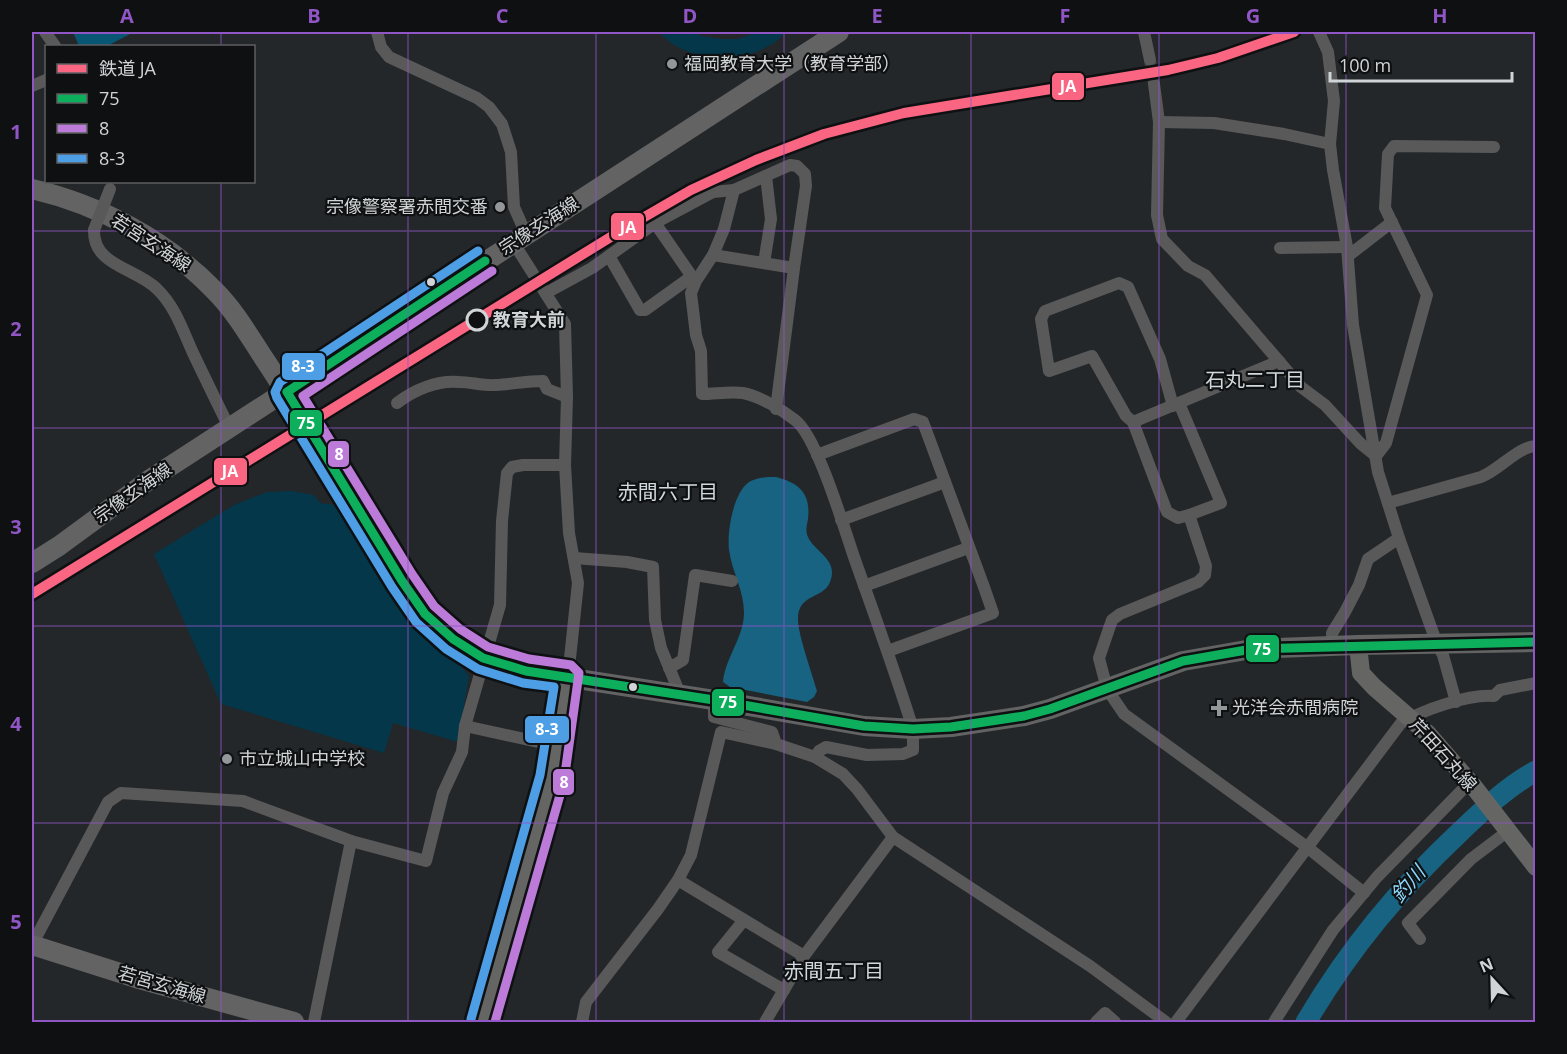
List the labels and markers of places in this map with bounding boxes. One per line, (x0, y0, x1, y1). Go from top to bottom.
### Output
place label: 福岡教育大学（教育学部） (684, 51, 900, 75)
marker: 福岡教育大学（教育学部） (665, 57, 679, 71)
place label: 宗像警察署赤間交番 (326, 194, 488, 218)
marker: 宗像警察署赤間交番 (493, 200, 507, 214)
unlabelled marker (425, 276, 437, 288)
place label: 教育大前 (493, 307, 565, 331)
marker: 教育大前 (466, 309, 488, 331)
unlabelled marker (627, 681, 639, 693)
place label: 光洋会赤間病院 (1232, 695, 1358, 719)
marker: 光洋会赤間病院 (1210, 699, 1228, 717)
place label: 市立城山中学校 (239, 746, 365, 770)
marker: 市立城山中学校 (220, 752, 234, 766)

